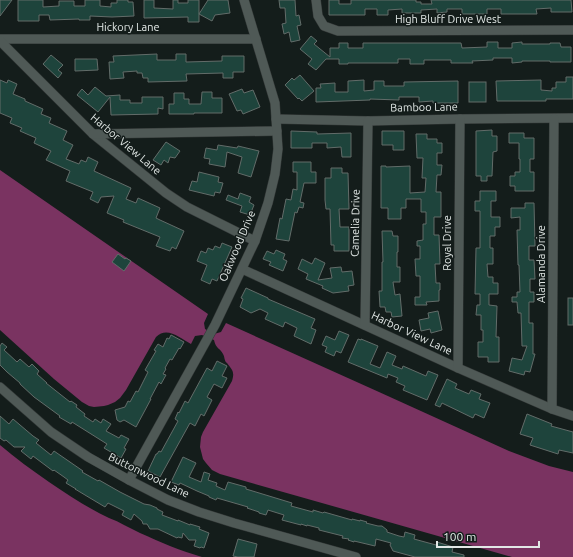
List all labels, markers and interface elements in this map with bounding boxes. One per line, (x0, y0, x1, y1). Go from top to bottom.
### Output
street label: High Bluff Drive West (395, 13, 502, 25)
street label: Hickory Lane (96, 21, 160, 33)
street label: Bamboo Lane (390, 100, 458, 114)
street label: Harbor View Lane (89, 111, 163, 177)
street label: Camelia Drive (348, 189, 362, 257)
street label: Oakwood Drive (217, 209, 257, 283)
street label: Royal Drive (441, 215, 453, 271)
street label: Alamanda Drive (535, 225, 547, 303)
street label: Harbor View Lane (370, 309, 454, 357)
street label: Buttonwood Lane (107, 450, 191, 500)
scale bar (437, 523, 539, 549)
text: 100 m (443, 530, 476, 543)

